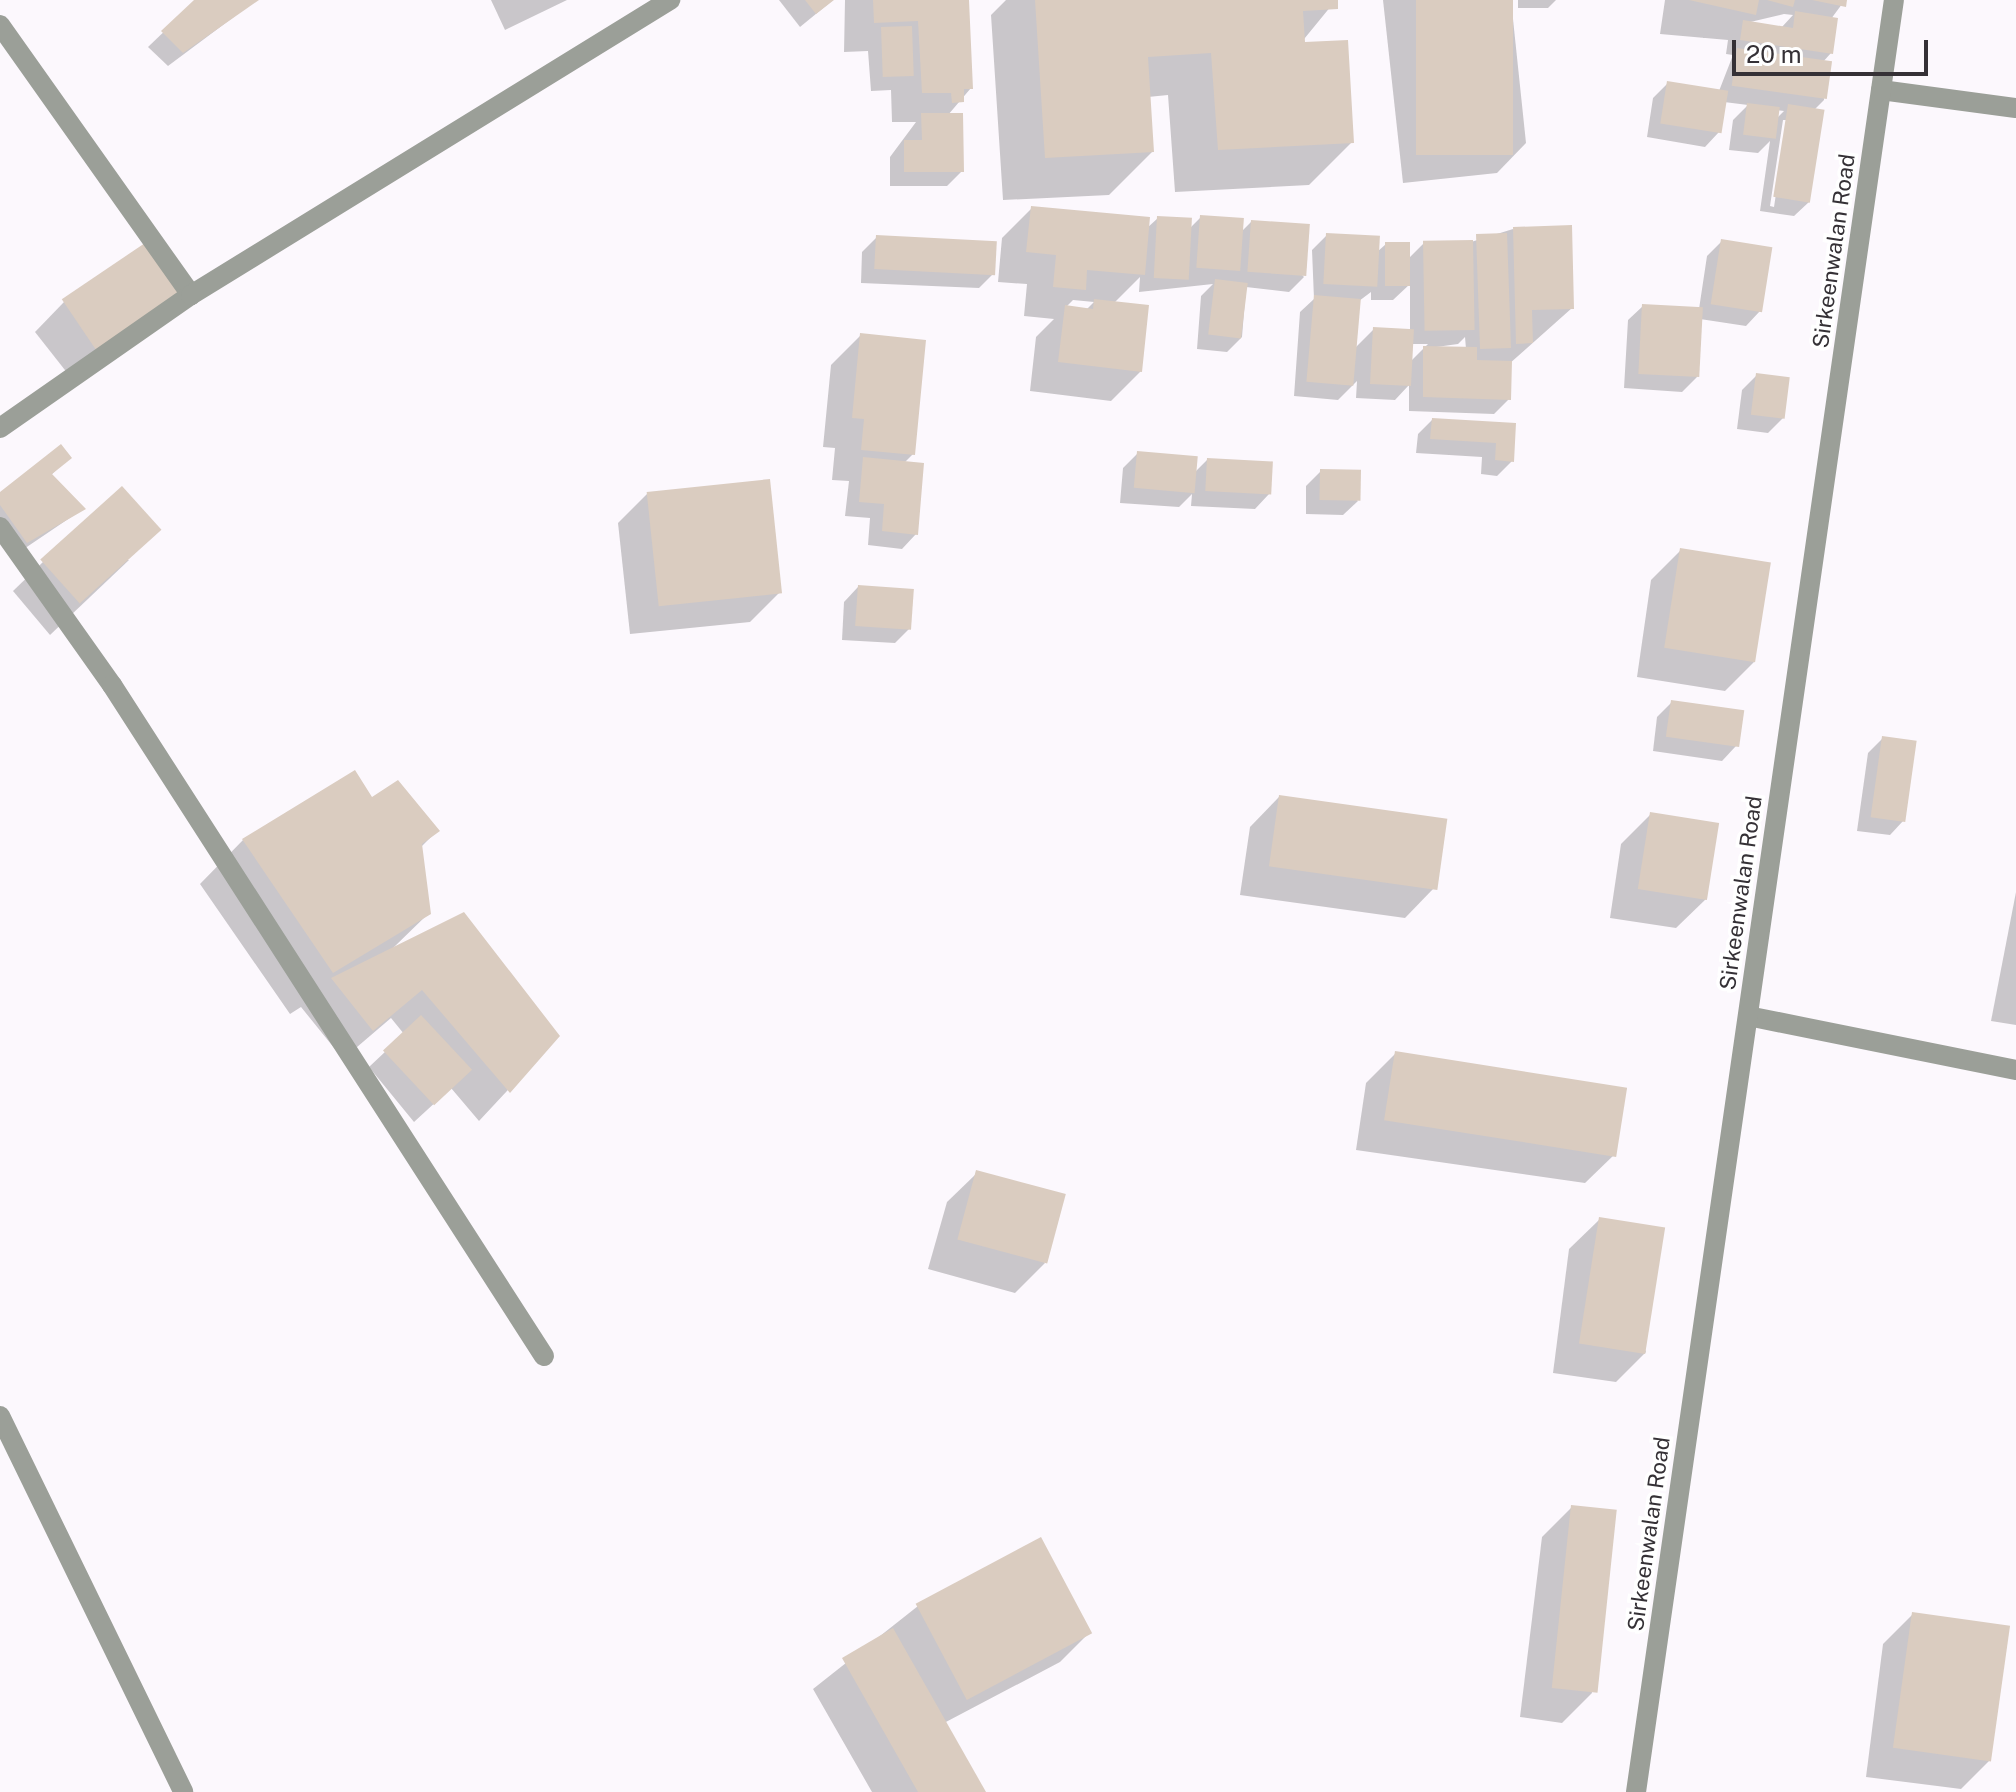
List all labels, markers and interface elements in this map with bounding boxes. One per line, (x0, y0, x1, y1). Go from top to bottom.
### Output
scale bar (1736, 24, 1932, 74)
text: 20 m (1746, 40, 1802, 68)
street label: Sirkeenwalan Road (1807, 152, 1861, 350)
street label: Sirkeenwalan Road (1714, 794, 1768, 992)
street label: Sirkeenwalan Road (1622, 1435, 1676, 1633)

